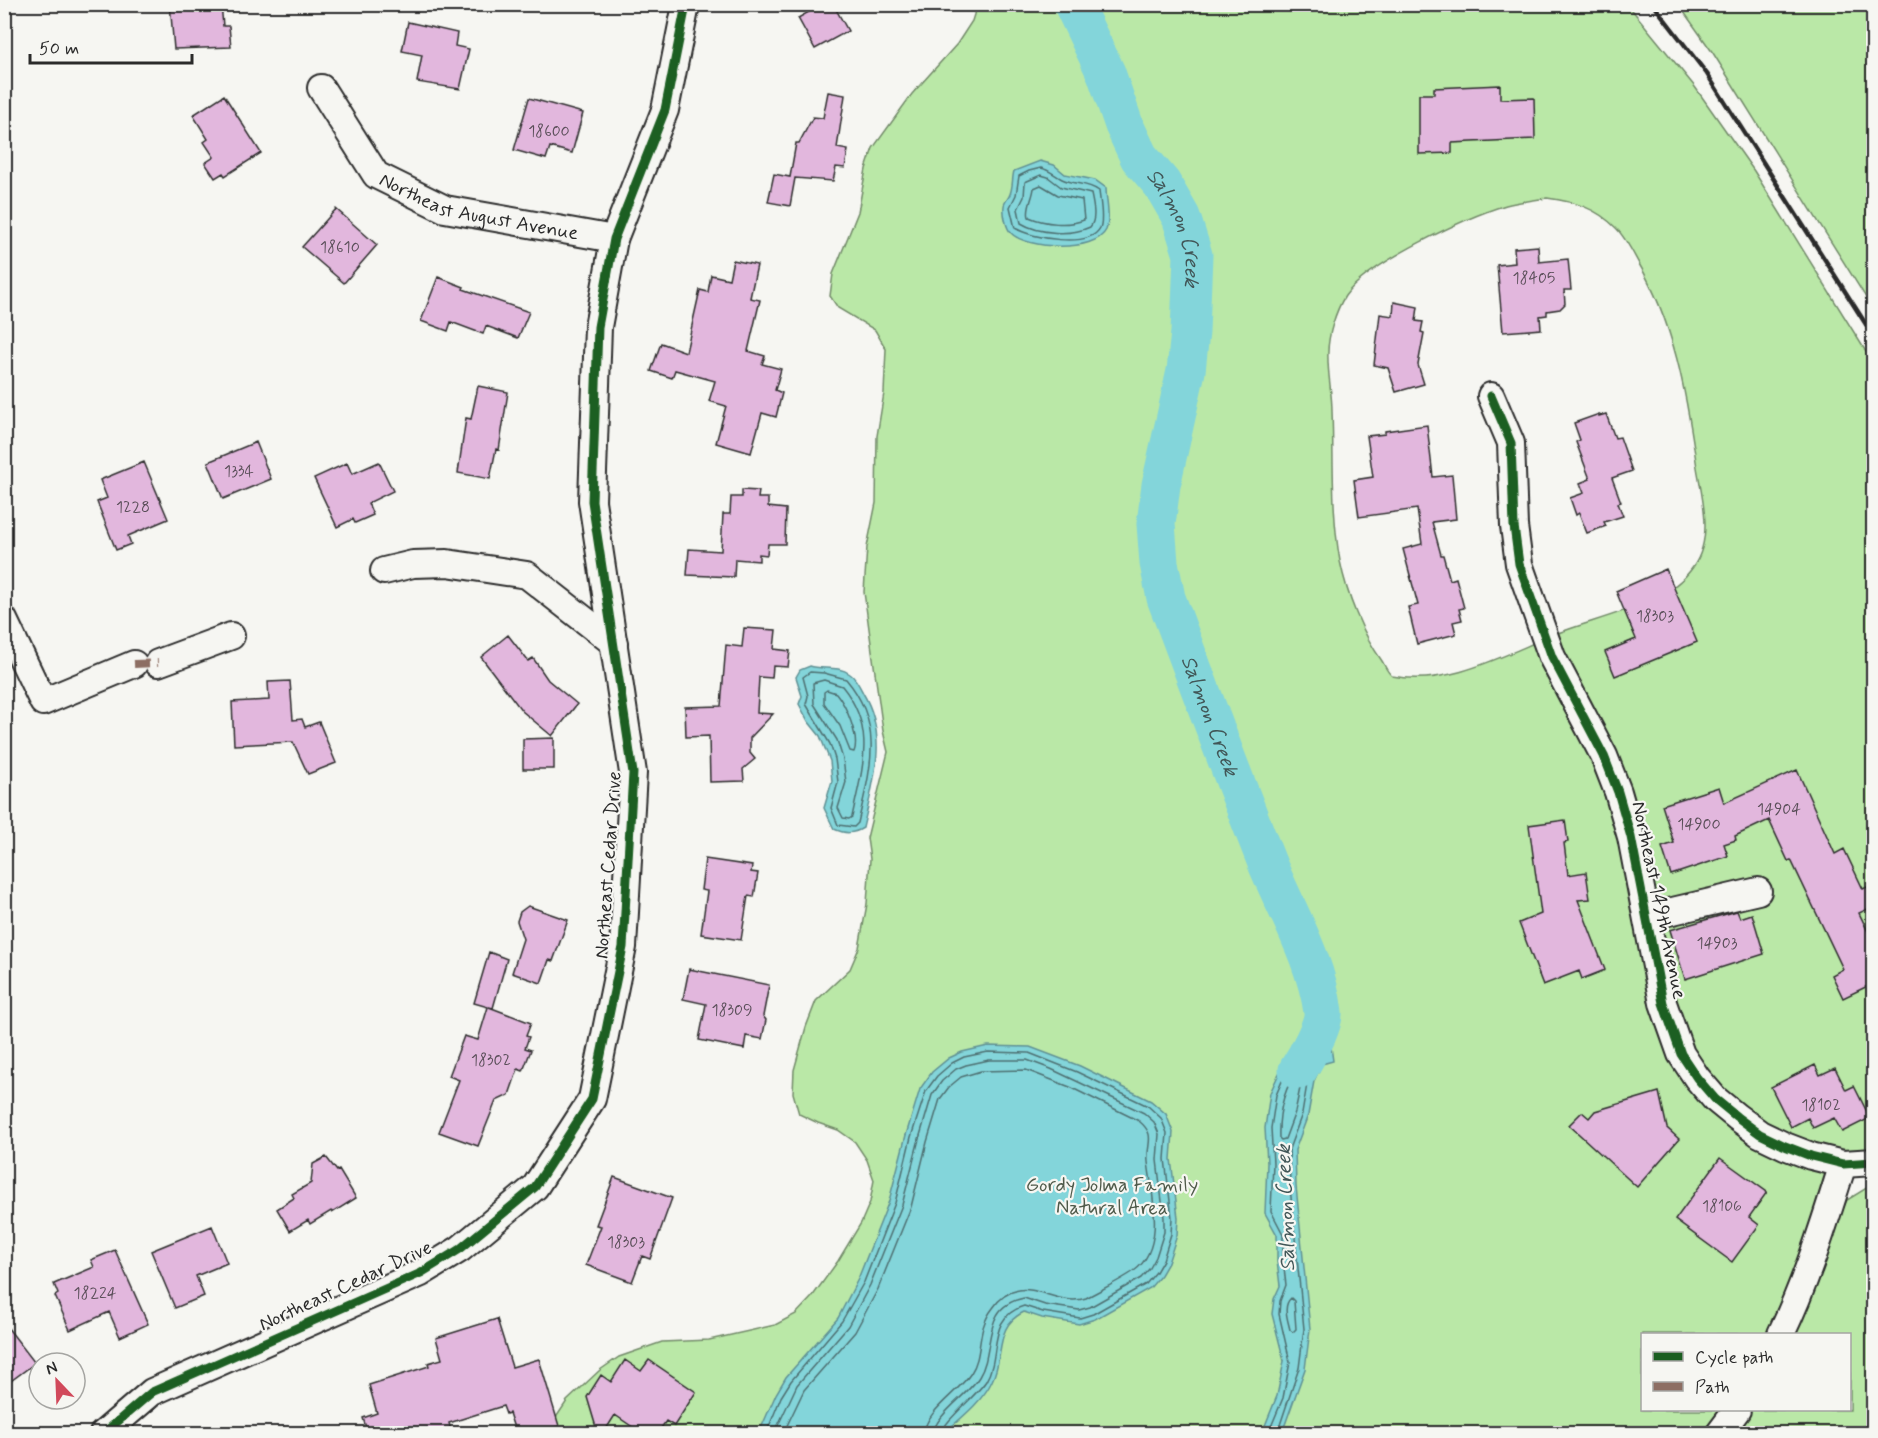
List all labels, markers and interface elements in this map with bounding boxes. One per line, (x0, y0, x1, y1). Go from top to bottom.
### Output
scale bar (30, 27, 192, 65)
text: 50 m (39, 37, 79, 61)
house number: 18600 (528, 121, 570, 142)
water label: Salmon Creek (1140, 163, 1207, 289)
street label: Northeast August Avenue (374, 167, 581, 248)
house number: 18610 (320, 237, 360, 258)
house number: 18405 (1513, 268, 1555, 289)
house number: 1334 (224, 461, 254, 482)
house number: 1228 (116, 497, 150, 518)
house number: 18303 (1636, 606, 1674, 627)
water label: Salmon Creek (1174, 652, 1245, 782)
street label: Northeast Cedar Drive (588, 770, 629, 960)
street label: Northeast 149th Avenue (1624, 799, 1693, 1002)
house number: 14904 (1757, 799, 1801, 820)
house number: 14900 (1677, 814, 1721, 835)
house number: 14903 (1697, 933, 1738, 954)
house number: 18309 (712, 1000, 752, 1021)
house number: 18302 (471, 1050, 511, 1071)
house number: 18102 (1801, 1095, 1841, 1116)
water label: Salmon Creek (1270, 1143, 1302, 1272)
park label: Gordy Jolma Family Natural Area (1026, 1172, 1198, 1222)
house number: 18106 (1702, 1196, 1742, 1217)
house number: 18303 (607, 1232, 645, 1253)
street label: Northeast Cedar Drive (255, 1234, 436, 1338)
house number: 18224 (73, 1283, 117, 1304)
legend (1641, 1333, 1851, 1411)
text: Cycle path (1695, 1346, 1773, 1370)
north arrow (27, 1351, 87, 1411)
text: N (43, 1357, 61, 1380)
text: Path (1695, 1376, 1730, 1400)

